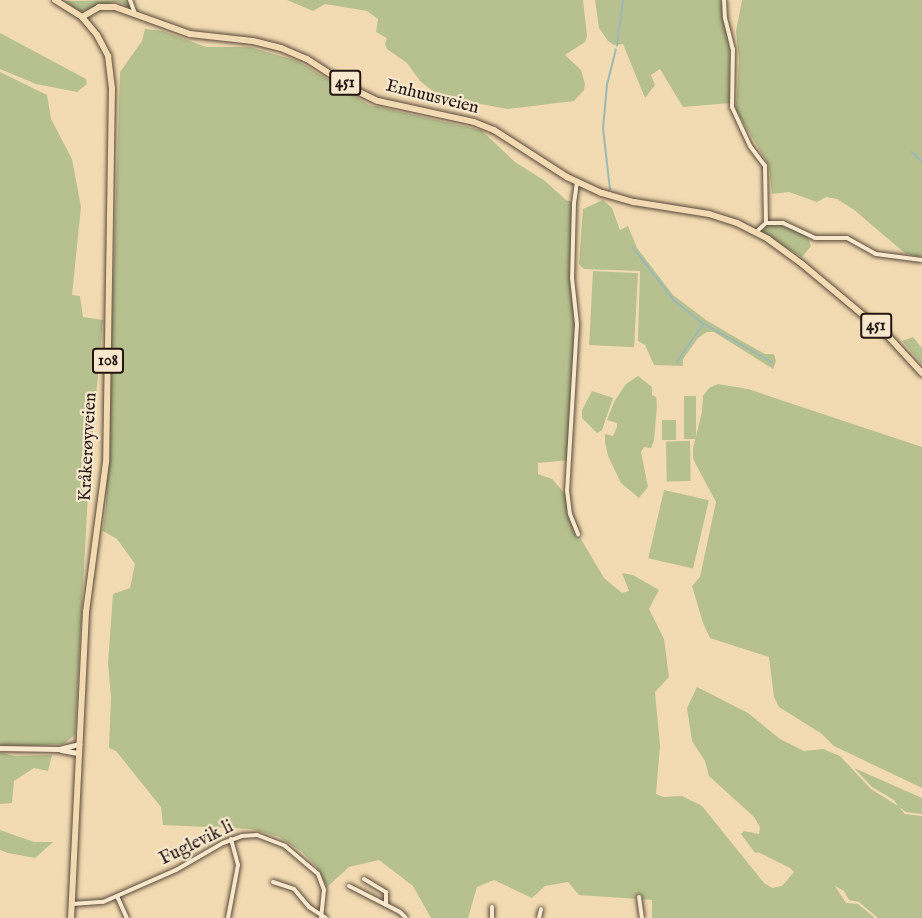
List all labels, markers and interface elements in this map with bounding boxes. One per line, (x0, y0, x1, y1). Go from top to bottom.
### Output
road number: 451 (328, 70, 362, 96)
street label: Enhuusveien (383, 76, 481, 120)
road number: 451 (860, 313, 892, 339)
road number: 108 (92, 348, 124, 374)
street label: Kråkerøyveien (75, 392, 103, 502)
street label: Fuglevik li (156, 817, 238, 871)

